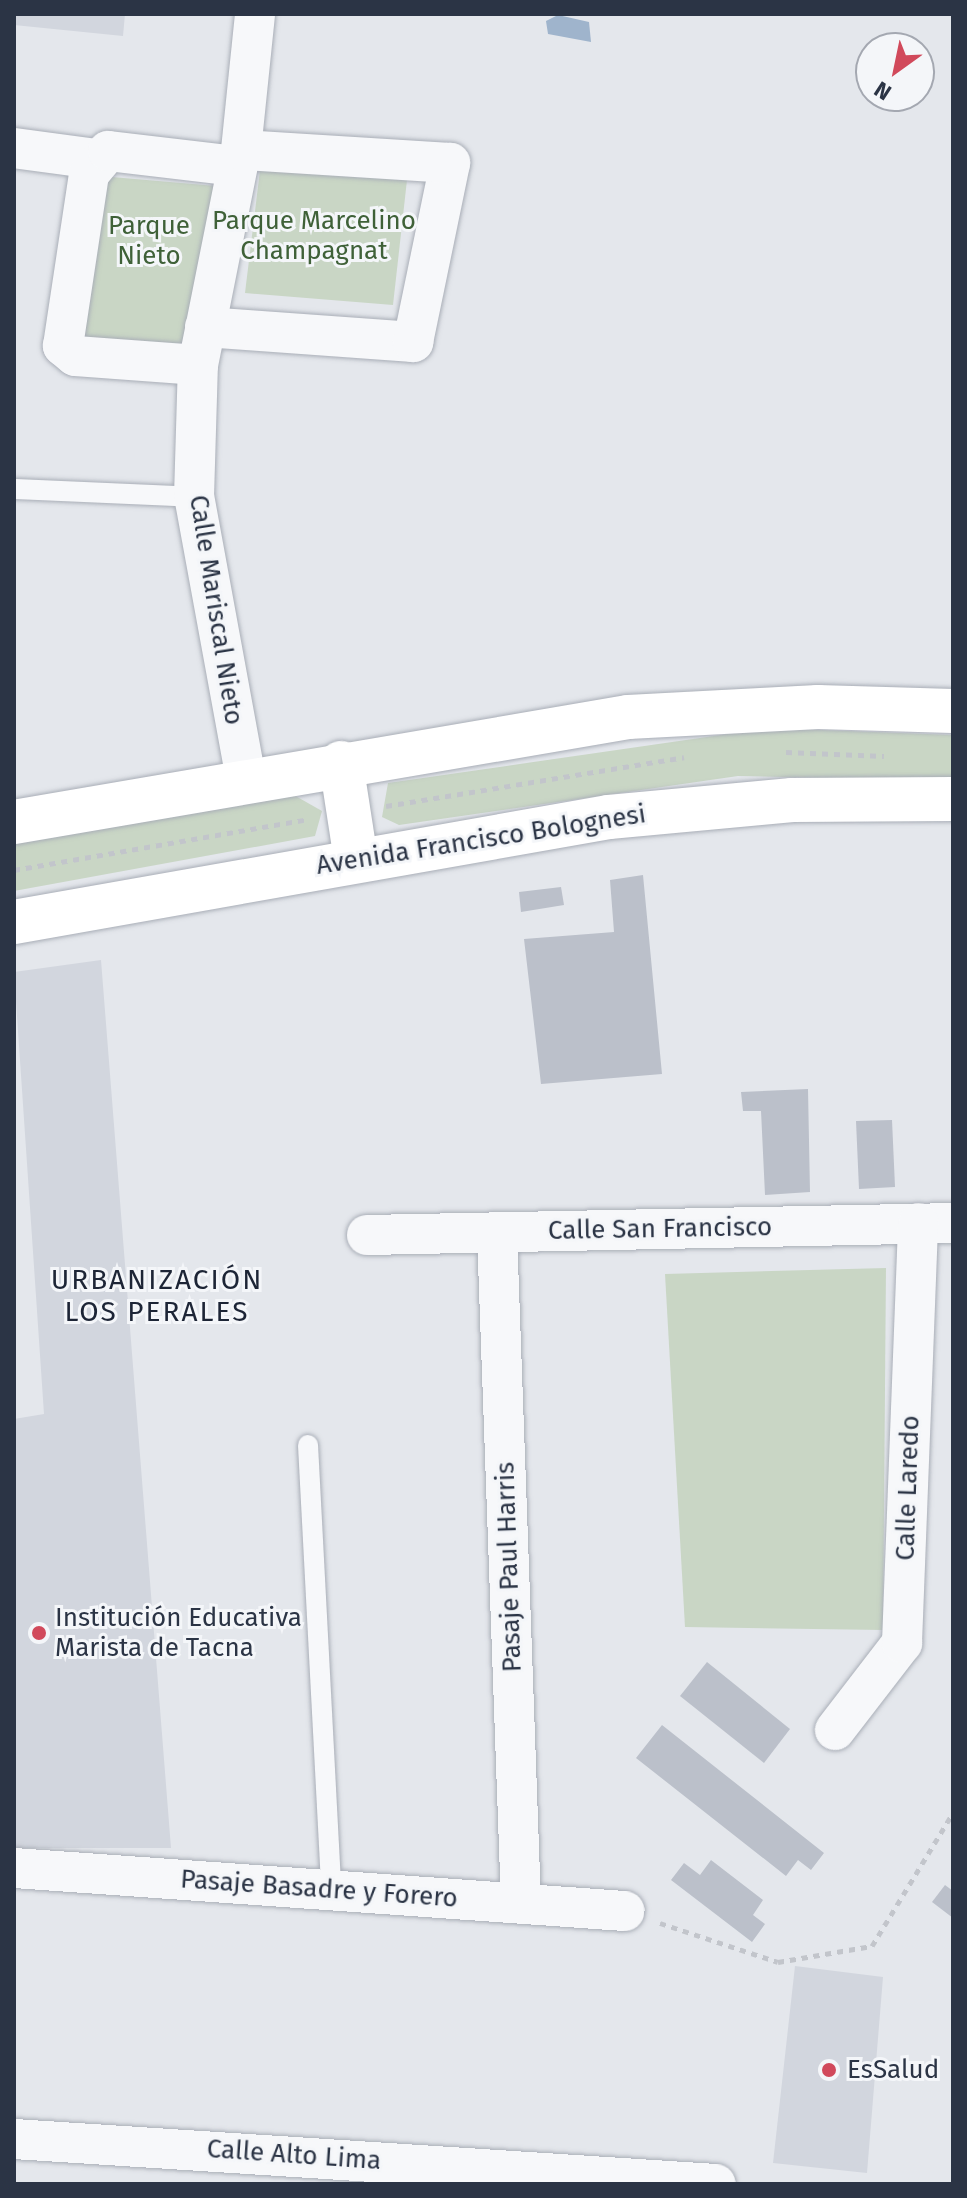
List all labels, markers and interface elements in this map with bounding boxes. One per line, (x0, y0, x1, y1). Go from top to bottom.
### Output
north arrow (855, 32, 935, 112)
text: N (869, 76, 896, 106)
park label: Parque Marcelino Champagnat (212, 205, 416, 266)
park label: Parque Nieto (108, 210, 190, 272)
street label: Calle Mariscal Nieto (182, 493, 250, 727)
street label: Avenida Francisco Bolognesi (314, 799, 648, 881)
street label: Calle San Francisco (548, 1211, 772, 1247)
district label: URBANIZACIÓN LOS PERALES (51, 1263, 263, 1329)
street label: Calle Laredo (890, 1415, 926, 1561)
street label: Pasaje Paul Harris (490, 1461, 528, 1673)
place label: Institución Educativa Marista de Tacna (55, 1602, 302, 1664)
marker: Institución Educativa Marista de Tacna (30, 1624, 48, 1642)
street label: Pasaje Basadre y Forero (179, 1864, 459, 1914)
place label: EsSalud (847, 2054, 939, 2086)
marker: EsSalud (818, 2059, 840, 2081)
street label: Calle Alto Lima (206, 2133, 382, 2177)

